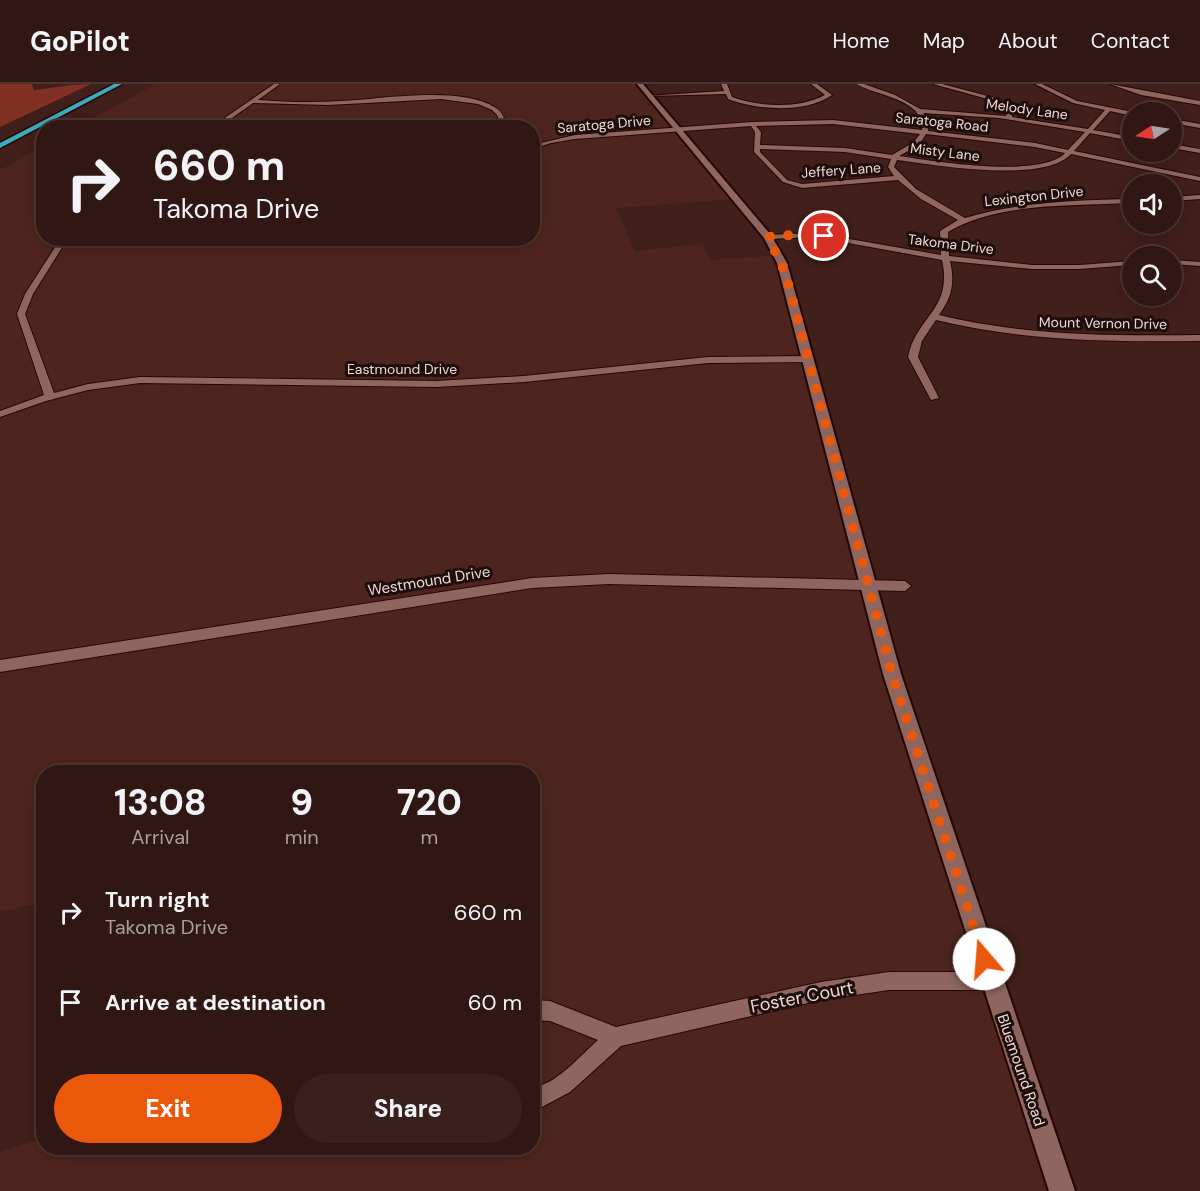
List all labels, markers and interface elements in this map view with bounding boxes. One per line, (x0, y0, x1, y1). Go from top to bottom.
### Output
text: GoPilot (30, 23, 130, 60)
text: Home (832, 27, 890, 55)
text: Map (923, 27, 965, 55)
text: About (998, 27, 1058, 55)
text: Contact (1091, 27, 1170, 55)
street label: Melody Lane (985, 94, 1069, 124)
north arrow (1122, 102, 1182, 162)
map controls (1122, 102, 1182, 306)
street label: Saratoga Road (895, 108, 989, 136)
street label: Saratoga Drive (556, 111, 652, 137)
text: 660 m (153, 138, 285, 193)
street label: Misty Lane (909, 139, 981, 165)
icon: right (54, 144, 132, 222)
street label: Jeffery Lane (801, 158, 881, 182)
button: sound (1122, 174, 1182, 234)
street label: Lexington Drive (984, 182, 1084, 210)
text: Takoma Drive (153, 191, 319, 226)
pin (798, 210, 849, 261)
icon: arrive (807, 219, 840, 252)
street label: Takoma Drive (907, 230, 995, 258)
button: search (1122, 246, 1182, 306)
street label: Mount Vernon Drive (1039, 313, 1167, 333)
street label: Eastmound Drive (347, 360, 457, 378)
street label: Westmound Drive (366, 561, 492, 601)
text: 13:08 (114, 779, 207, 826)
text: 9 (290, 779, 313, 826)
text: 720 (397, 779, 462, 826)
text: Arrival (131, 824, 189, 850)
text: min (285, 824, 319, 850)
text: m (420, 824, 438, 850)
text: Turn right (105, 885, 210, 914)
icon: right (54, 896, 87, 929)
text: 660 m (454, 898, 522, 927)
text: Takoma Drive (105, 914, 228, 940)
position arrow (952, 927, 1016, 991)
street label: Foster Court (748, 975, 856, 1019)
icon: arrive (54, 986, 87, 1019)
text: Arrive at destination (105, 988, 326, 1017)
text: 60 m (468, 988, 522, 1017)
street label: Bluemound Road (992, 1011, 1050, 1129)
button: Exit (54, 1074, 282, 1143)
button: Share (294, 1074, 522, 1143)

